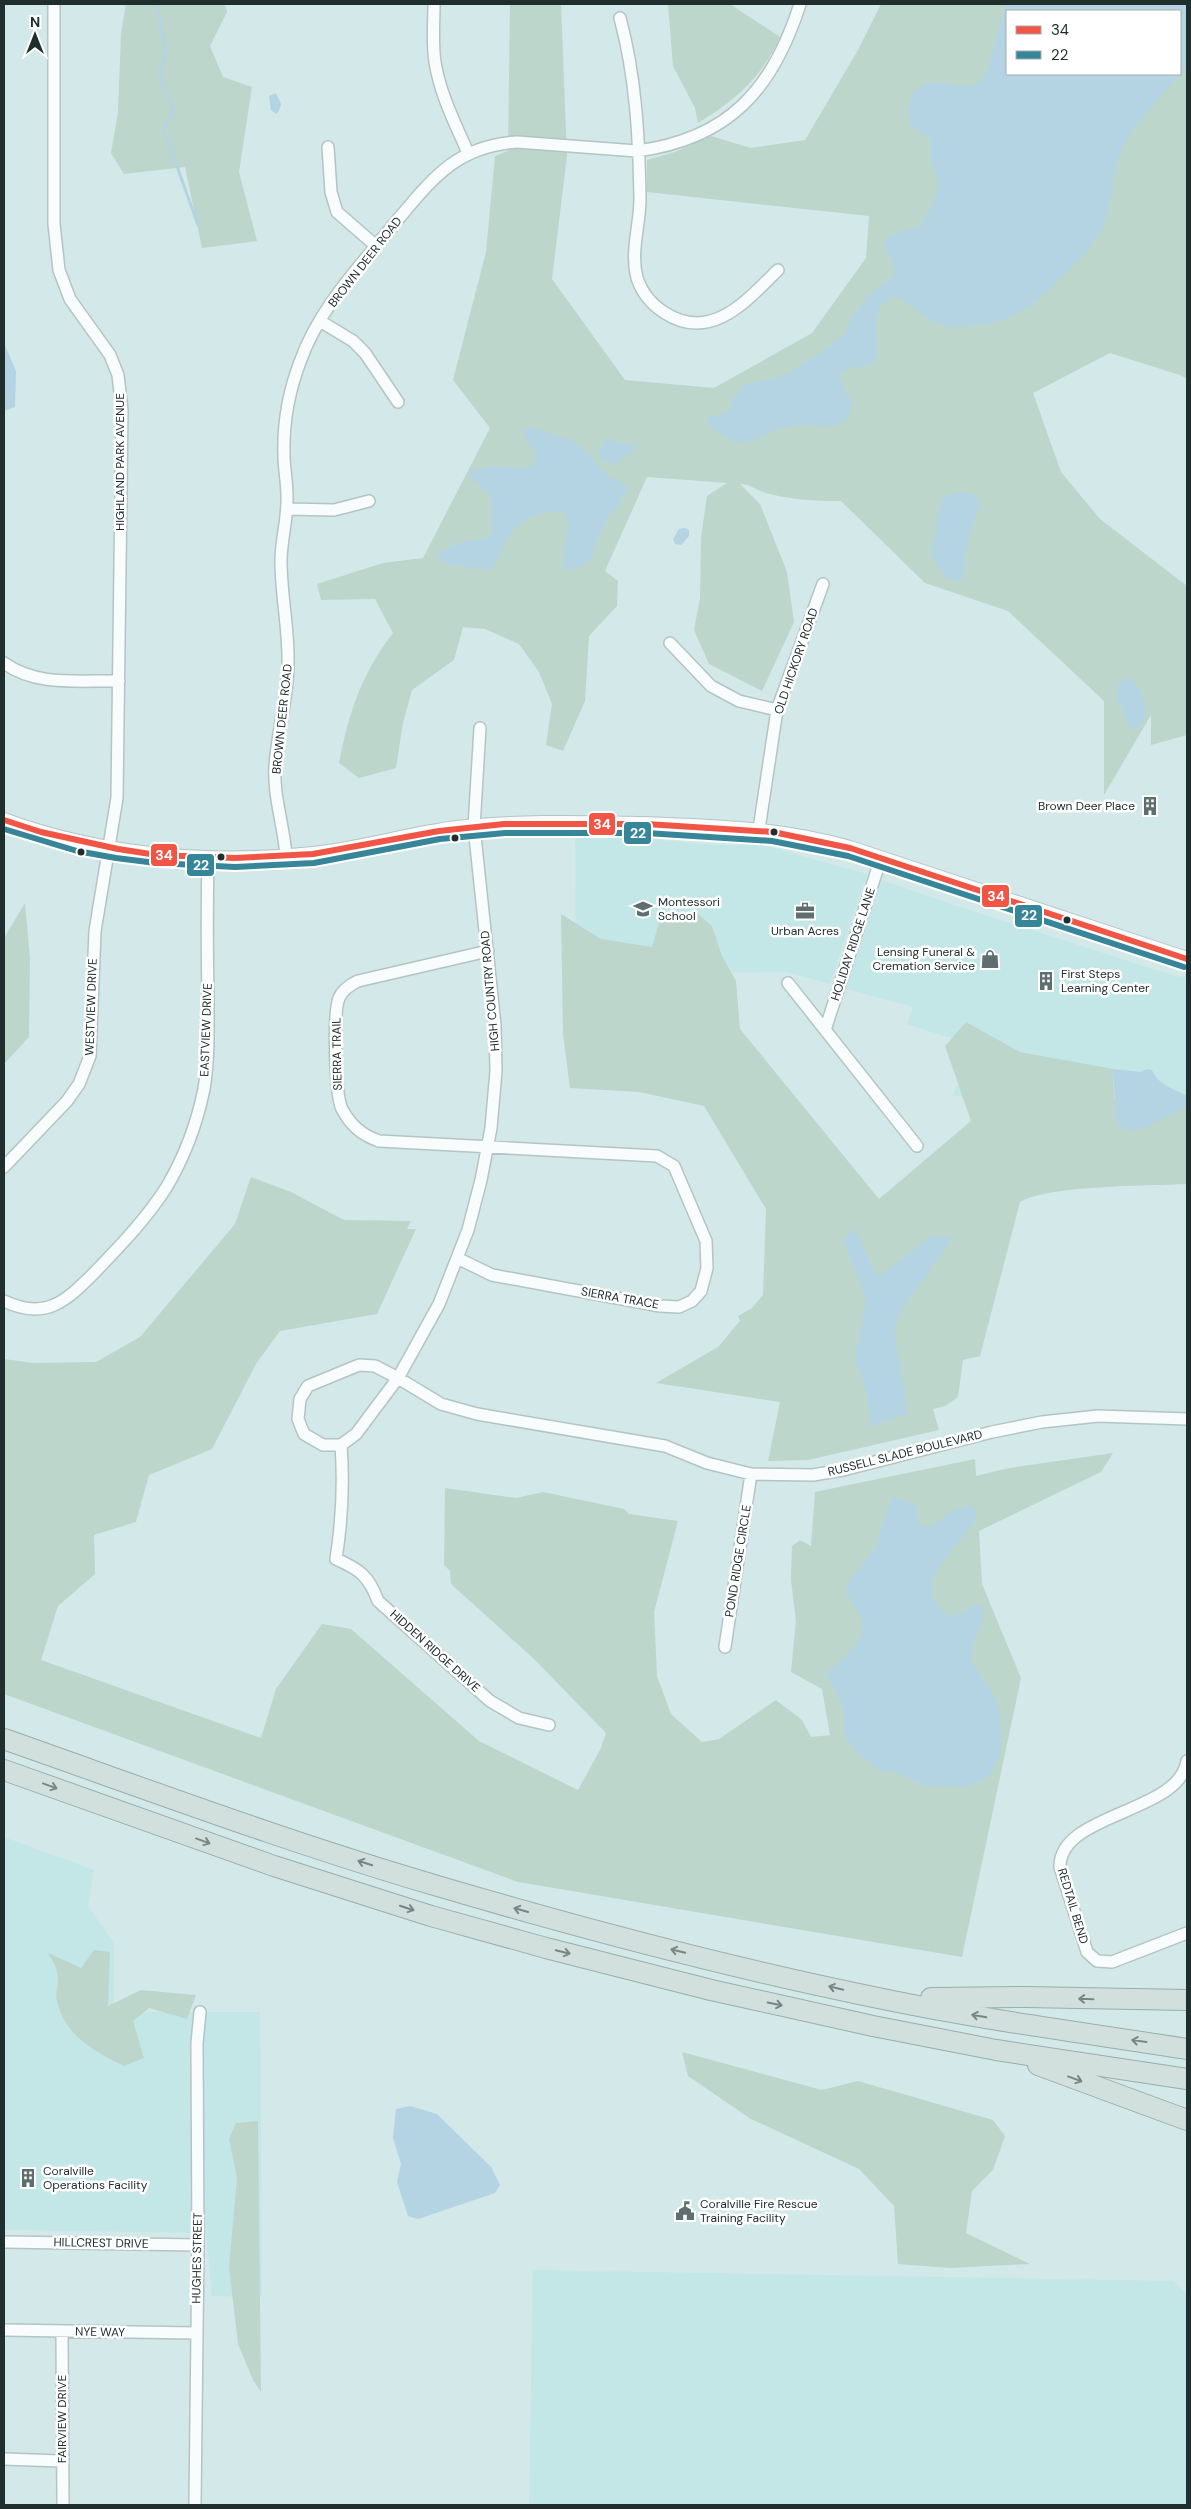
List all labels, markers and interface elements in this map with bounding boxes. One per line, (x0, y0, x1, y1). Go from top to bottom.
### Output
north arrow (10, 10, 60, 60)
legend (1006, 10, 1181, 75)
text: N (30, 13, 40, 31)
text: 34 (1051, 20, 1069, 40)
text: 22 (1051, 45, 1068, 65)
street label: BROWN DEER ROAD (325, 213, 405, 311)
street label: HIGHLAND PARK AVENUE (112, 393, 128, 531)
street label: OLD HICKORY ROAD (770, 606, 822, 716)
street label: BROWN DEER ROAD (268, 663, 296, 775)
building icon: Brown Deer Place (1139, 795, 1161, 817)
place label: Brown Deer Place (1038, 798, 1135, 814)
line badge: 34 (588, 812, 616, 836)
text: 34 (593, 815, 611, 833)
line badge: 22 (623, 821, 652, 845)
text: 22 (630, 824, 646, 842)
unlabelled marker (769, 827, 779, 837)
unlabelled marker (450, 833, 460, 843)
line badge: 34 (150, 843, 178, 867)
text: 34 (155, 846, 173, 864)
unlabelled marker (76, 847, 86, 857)
unlabelled marker (216, 852, 226, 862)
line badge: 22 (186, 853, 215, 877)
text: 22 (193, 856, 209, 874)
line badge: 34 (981, 884, 1010, 908)
street label: HOLIDAY RIDGE LANE (827, 885, 879, 1003)
text: 34 (987, 887, 1005, 905)
place label: Montessori School (658, 894, 720, 924)
school or university icon: Montessori School (632, 898, 654, 920)
office icon: Urban Acres (794, 900, 816, 922)
line badge: 22 (1014, 904, 1043, 928)
text: 22 (1021, 906, 1037, 924)
unlabelled marker (1062, 915, 1072, 925)
place label: Urban Acres (771, 923, 839, 939)
street label: HIGH COUNTRY ROAD (477, 930, 503, 1052)
place label: Lensing Funeral & Cremation Service (872, 944, 975, 974)
shop icon: Lensing Funeral & Cremation Service (979, 948, 1001, 970)
street label: WESTVIEW DRIVE (81, 958, 101, 1056)
place label: First Steps Learning Center (1061, 966, 1150, 996)
building icon: First Steps Learning Center (1035, 970, 1057, 992)
street label: EASTVIEW DRIVE (196, 983, 216, 1077)
street label: SIERRA TRAIL (328, 1017, 346, 1091)
street label: SIERRA TRACE (580, 1283, 660, 1313)
street label: RUSSELL SLADE BOULEVARD (826, 1426, 984, 1480)
street label: POND RIDGE CIRCLE (721, 1503, 755, 1618)
street label: HIDDEN RIDGE DRIVE (387, 1606, 484, 1696)
one-way arrow (41, 1782, 57, 1791)
one-way arrow (195, 1837, 210, 1846)
one-way arrow (357, 1858, 373, 1868)
street label: REDTAIL BEND (1054, 1866, 1092, 1946)
one-way arrow (399, 1904, 414, 1913)
one-way arrow (513, 1904, 529, 1914)
one-way arrow (671, 1946, 687, 1955)
one-way arrow (555, 1948, 571, 1958)
one-way arrow (829, 1983, 845, 1992)
one-way arrow (1078, 1994, 1094, 2003)
one-way arrow (766, 2000, 782, 2009)
one-way arrow (971, 2011, 987, 2020)
one-way arrow (1131, 2036, 1147, 2046)
one-way arrow (1066, 2075, 1082, 2084)
place label: Coralville Operations Facility (43, 2163, 148, 2193)
building icon: Coralville Operations Facility (17, 2167, 39, 2189)
place label: Coralville Fire Rescue Training Facility (700, 2196, 818, 2226)
public building icon: Coralville Fire Rescue Training Facility (674, 2200, 696, 2222)
street label: HUGHES STREET (188, 2212, 206, 2304)
street label: HILLCREST DRIVE (53, 2234, 149, 2252)
street label: NYE WAY (75, 2324, 125, 2340)
street label: FAIRVIEW DRIVE (54, 2375, 70, 2463)

